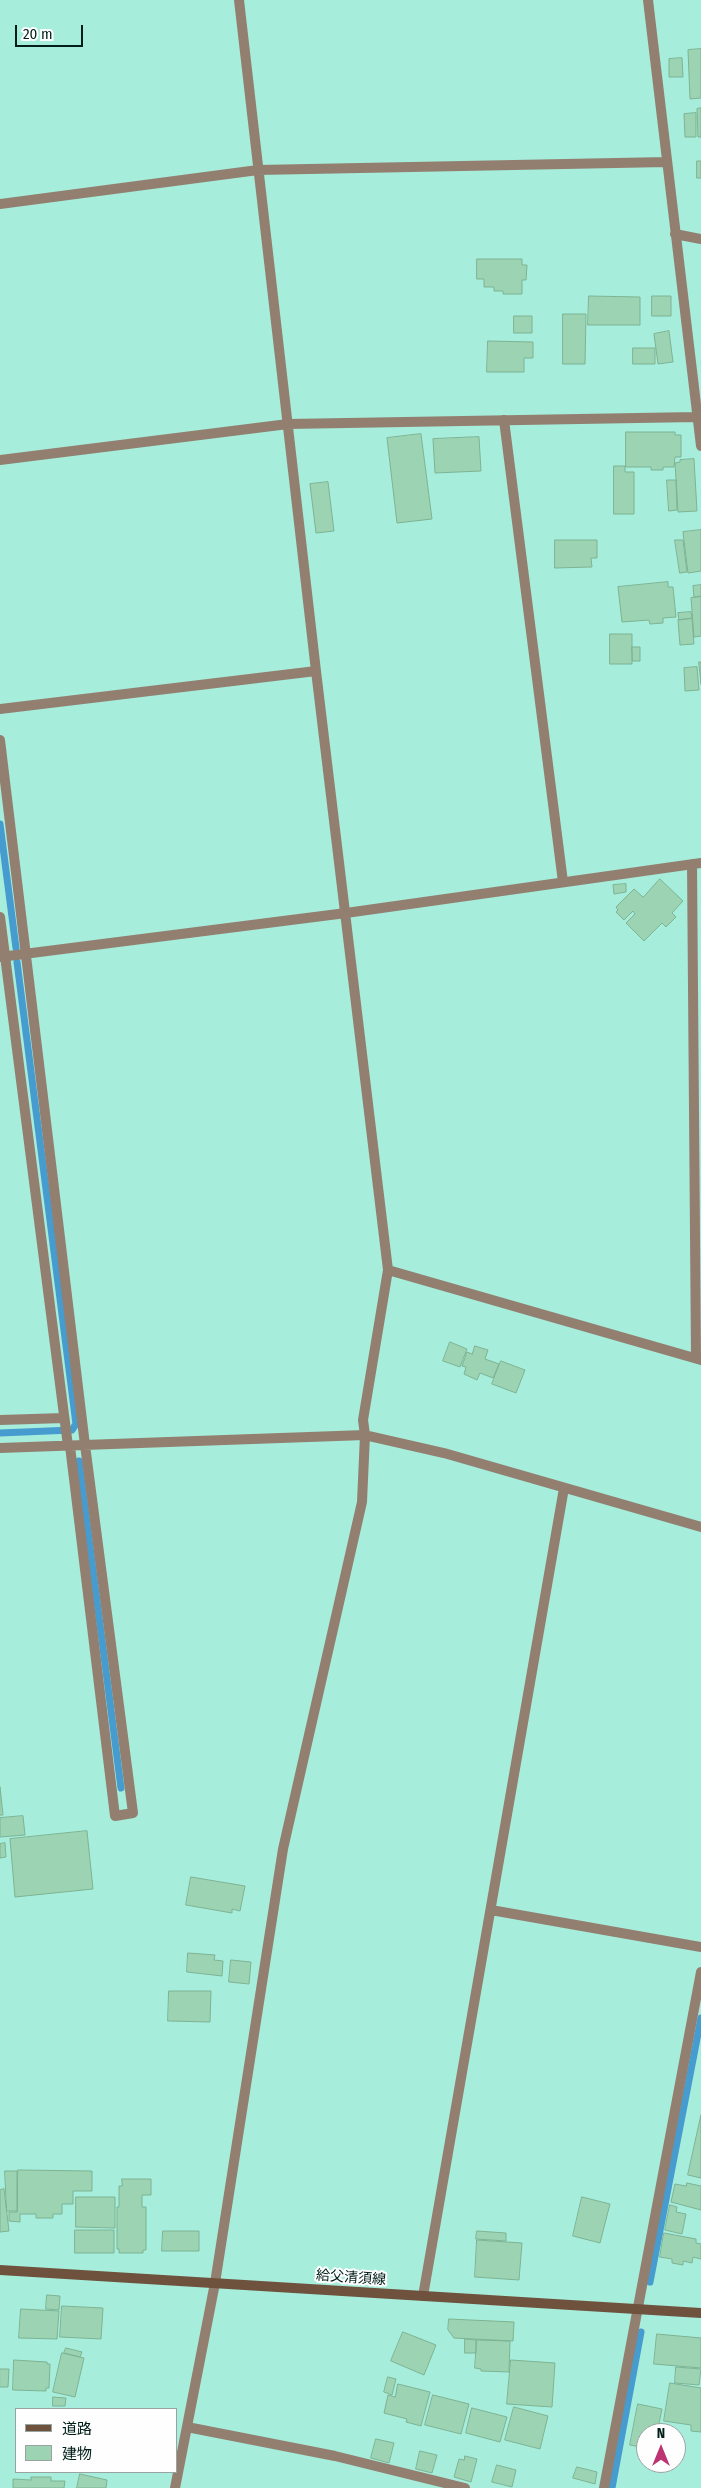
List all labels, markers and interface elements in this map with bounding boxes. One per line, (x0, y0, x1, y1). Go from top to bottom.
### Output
scale bar (18, 15, 85, 47)
text: 20 m (23, 25, 53, 43)
street label: 給父清須線 (315, 2267, 387, 2289)
legend (15, 2408, 178, 2473)
text: 道路 (62, 2420, 92, 2438)
north arrow (636, 2423, 686, 2473)
text: N (657, 2425, 665, 2442)
text: 建物 (62, 2445, 92, 2463)

